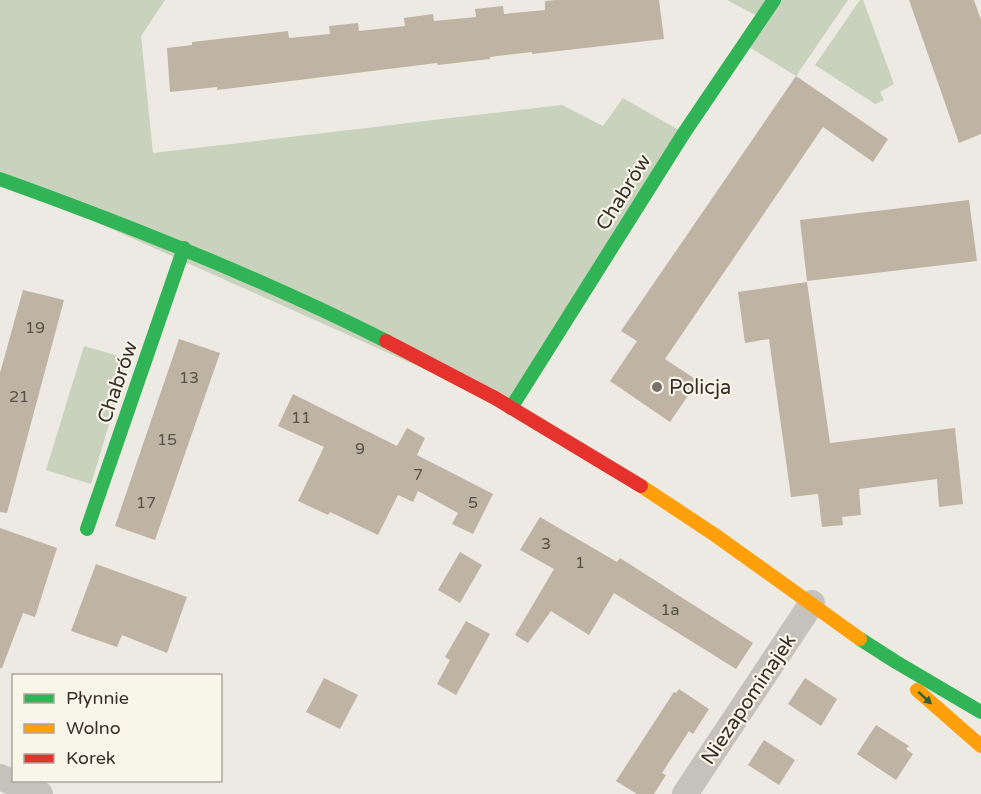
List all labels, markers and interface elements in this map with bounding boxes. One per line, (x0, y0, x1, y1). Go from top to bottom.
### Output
street label: Chabrów (591, 150, 657, 235)
house number: 19 (25, 318, 45, 338)
street label: Chabrów (93, 338, 143, 426)
house number: 13 (179, 368, 199, 388)
place label: Policja (669, 376, 731, 400)
marker: Policja (650, 380, 664, 394)
house number: 21 (9, 387, 29, 407)
house number: 11 (291, 408, 311, 428)
house number: 15 (157, 430, 177, 450)
house number: 9 (355, 439, 365, 459)
house number: 7 (413, 465, 423, 485)
house number: 17 (136, 493, 156, 513)
house number: 5 (468, 493, 478, 513)
house number: 3 (541, 534, 551, 554)
house number: 1 (575, 553, 585, 573)
house number: 1a (660, 600, 680, 620)
street label: Niezapominajek (696, 630, 801, 769)
legend (12, 674, 222, 782)
text: Płynnie (66, 687, 129, 709)
one-way arrow (917, 691, 932, 704)
text: Wolno (66, 717, 121, 739)
text: Korek (66, 747, 116, 769)

